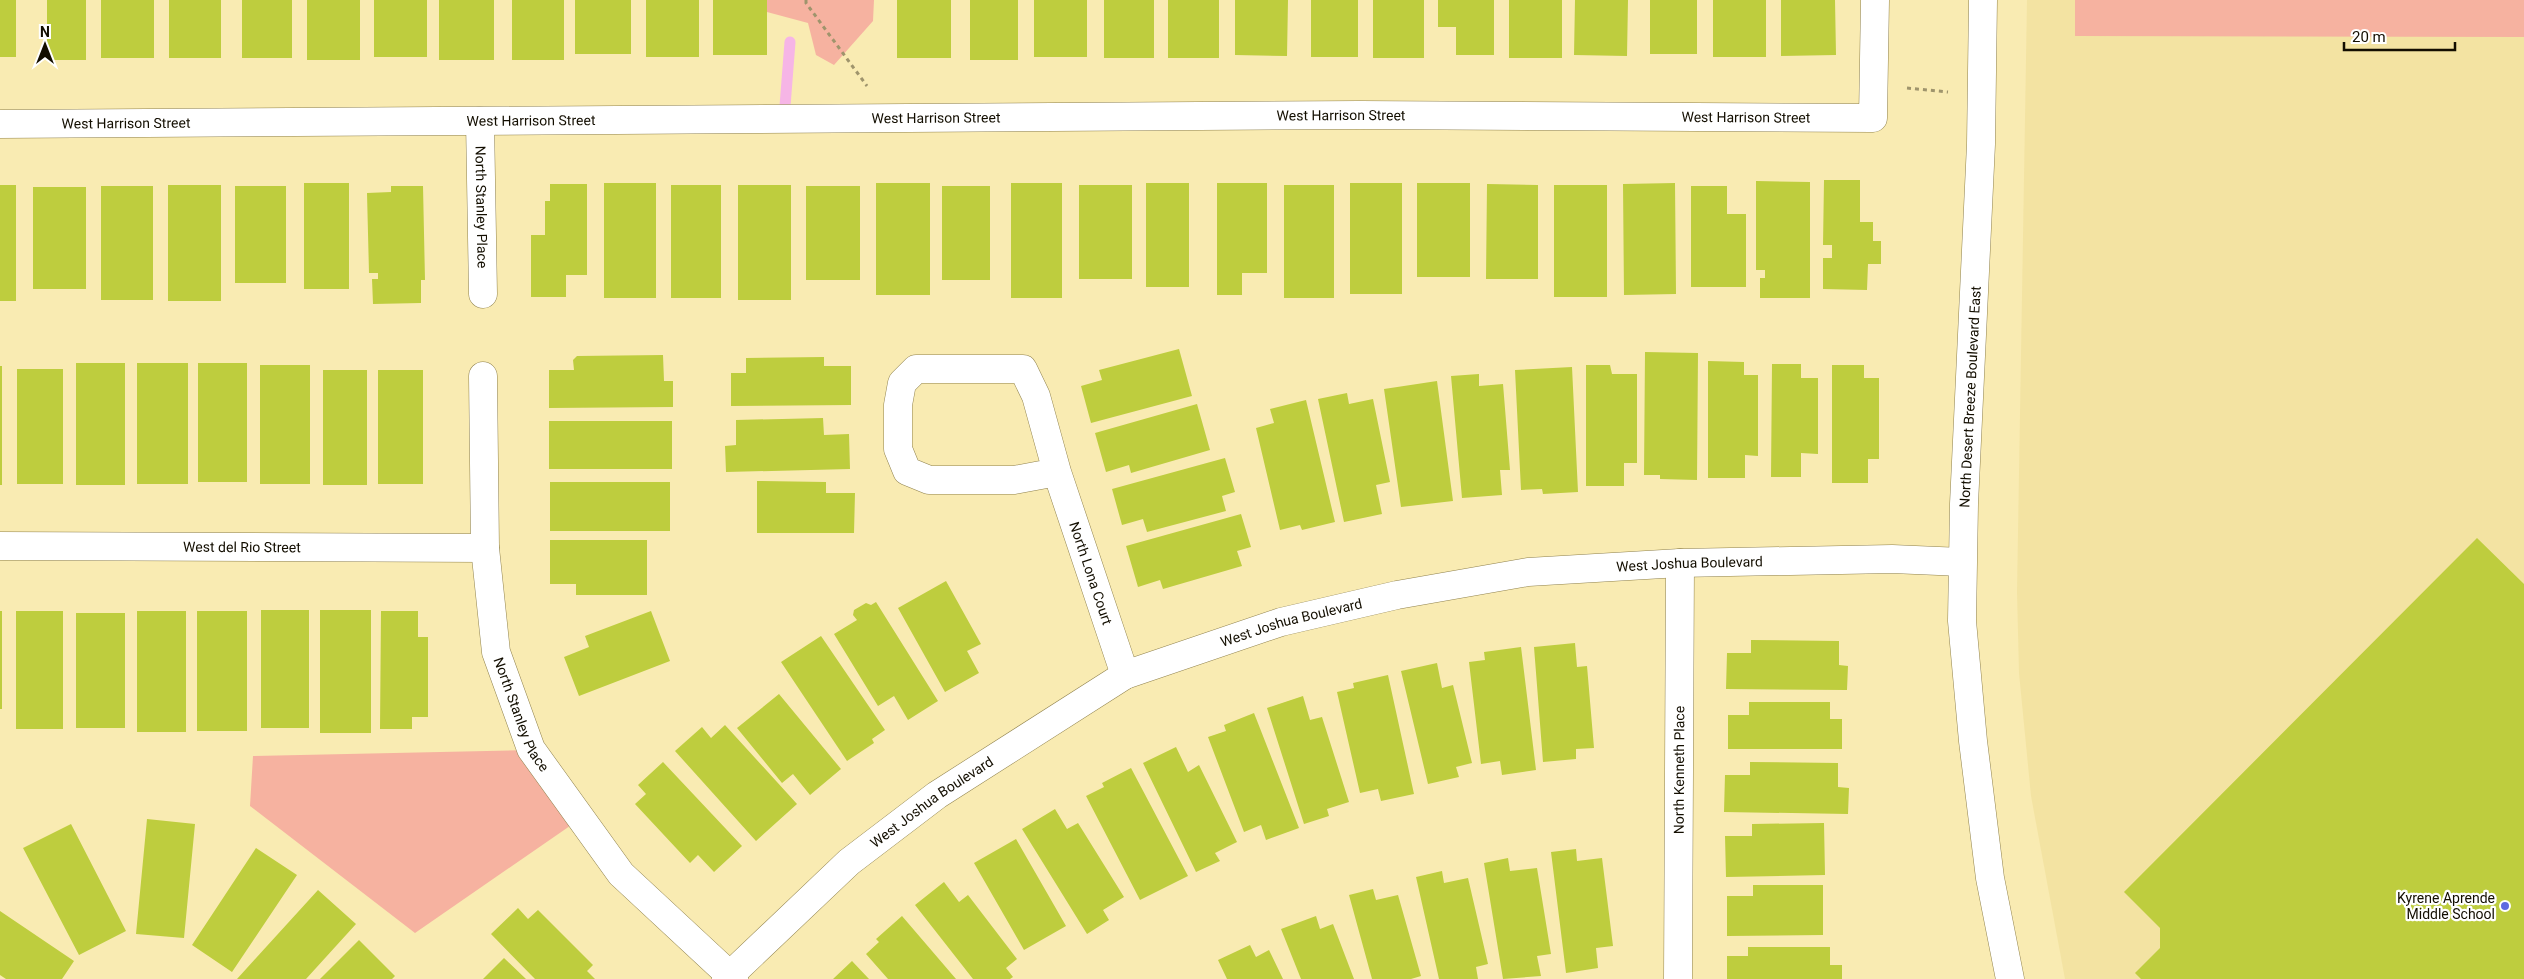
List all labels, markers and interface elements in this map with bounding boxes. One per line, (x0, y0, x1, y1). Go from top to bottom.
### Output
north arrow (20, 20, 70, 70)
scale bar (2344, 20, 2455, 52)
text: N (40, 24, 50, 40)
text: 20 m (2352, 28, 2386, 46)
street label: West Harrison Street (1276, 107, 1406, 124)
street label: West Harrison Street (871, 109, 1001, 126)
street label: West Harrison Street (1681, 109, 1811, 126)
street label: West Harrison Street (466, 112, 596, 129)
street label: West Harrison Street (61, 115, 191, 132)
street label: North Stanley Place (472, 146, 491, 268)
street label: North Desert Breeze Boulevard East (1956, 285, 1984, 508)
street label: North Lona Court (1066, 520, 1116, 627)
street label: West del Rio Street (183, 539, 301, 555)
street label: West Joshua Boulevard (1616, 553, 1763, 575)
street label: West Joshua Boulevard (1218, 595, 1364, 650)
street label: North Stanley Place (491, 655, 552, 774)
street label: North Kenneth Place (1671, 706, 1687, 834)
street label: West Joshua Boulevard (867, 753, 996, 851)
place label: Kyrene Aprende Middle School (2397, 890, 2495, 922)
marker: Kyrene Aprende Middle School (2499, 900, 2511, 912)

